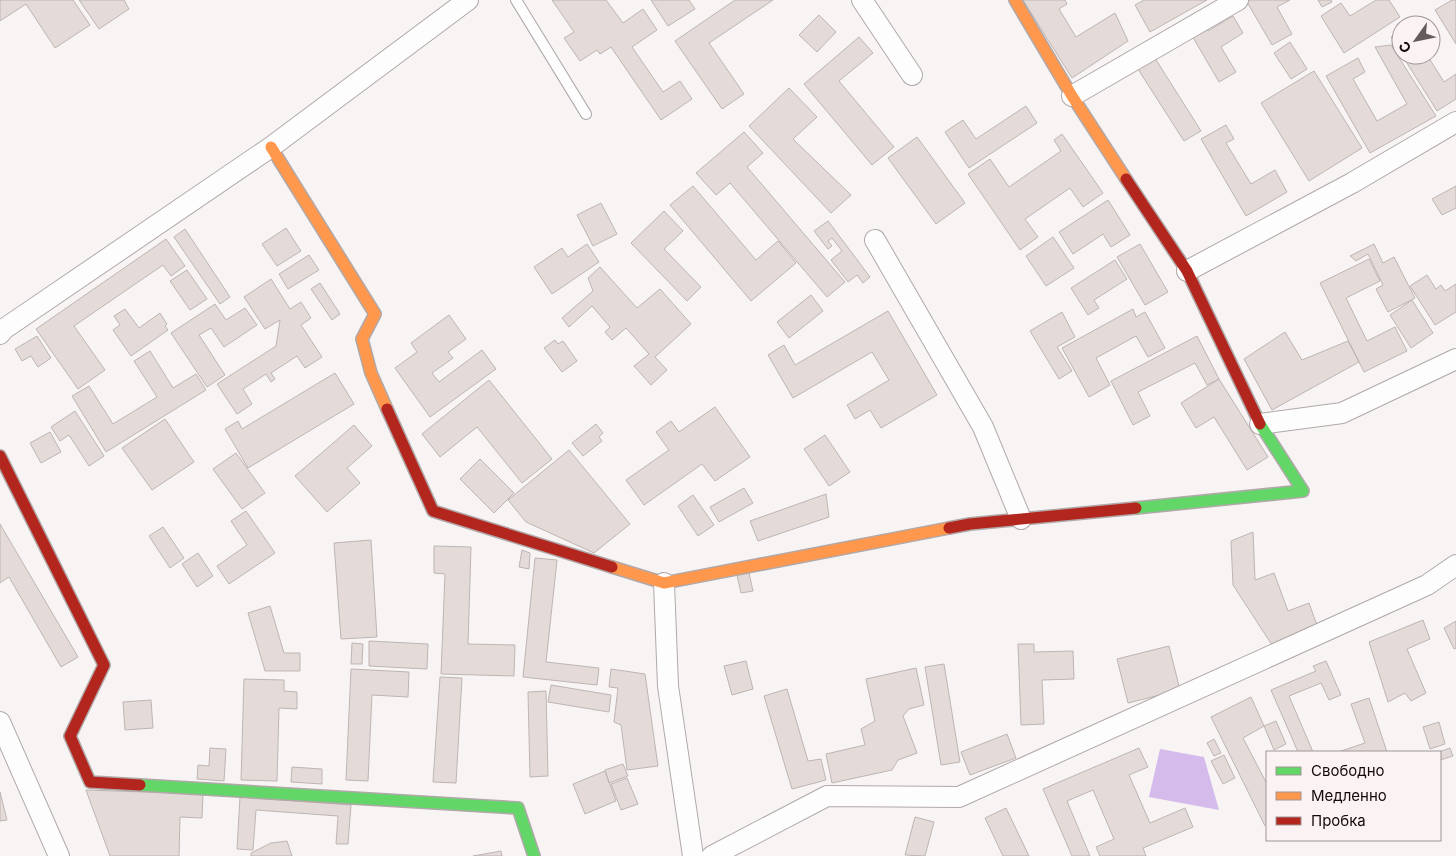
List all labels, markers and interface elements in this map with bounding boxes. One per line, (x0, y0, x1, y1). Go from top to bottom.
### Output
north arrow (1391, 15, 1441, 65)
text: С (1395, 38, 1415, 56)
legend (1266, 751, 1441, 841)
text: Свободно (1311, 761, 1385, 780)
text: Медленно (1311, 786, 1387, 805)
text: Пробка (1311, 811, 1366, 830)

